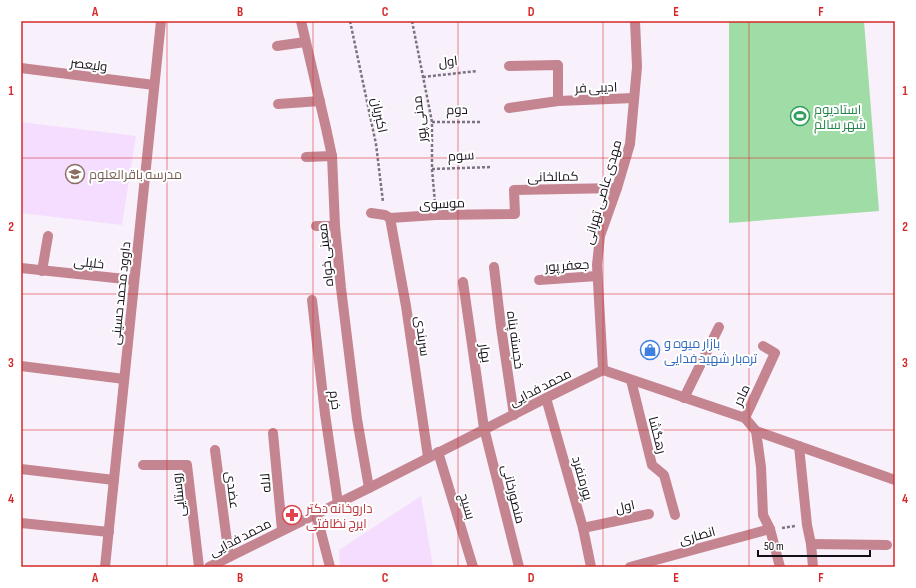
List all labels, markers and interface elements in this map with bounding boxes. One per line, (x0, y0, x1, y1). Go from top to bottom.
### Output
text: A (91, 4, 99, 20)
text: B (237, 4, 243, 20)
text: C (382, 4, 389, 20)
text: D (528, 4, 535, 20)
text: E (673, 4, 679, 20)
text: F (818, 4, 824, 20)
street label: اول (438, 53, 459, 71)
street label: ولیعصر (68, 55, 108, 75)
street label: ادیبی فر (574, 79, 618, 97)
text: 1 (8, 83, 14, 99)
text: 1 (902, 83, 908, 99)
street label: مدنی پور (409, 95, 432, 144)
street label: اکبریان (368, 96, 391, 134)
street label: دوم (446, 102, 468, 119)
place label: استادیوم شهر سالم (814, 102, 866, 134)
sports icon: استادیوم شهر سالم (789, 105, 811, 127)
street label: مهدی عاصی تهرانی (580, 138, 626, 246)
street label: سوم (447, 147, 475, 166)
school or university icon: مدرسه باقرالعلوم (64, 163, 86, 185)
place label: مدرسه باقرالعلوم (89, 167, 182, 184)
street label: کمالخانی (527, 169, 579, 185)
street label: موسوی (419, 195, 465, 213)
text: 2 (8, 219, 14, 235)
text: 2 (902, 219, 908, 235)
street label: معینی خواه (315, 222, 337, 287)
street label: داوود محمد حسینی (108, 241, 134, 346)
street label: خلیلی (73, 253, 105, 273)
street label: جعفر پور (543, 256, 590, 277)
street label: خجسته پناه (502, 310, 527, 370)
street label: سربندی (411, 315, 433, 357)
place label: بازار میوه و تره‌بار شهید فدایی (664, 336, 758, 367)
shop icon: بازار میوه و تره‌بار شهید فدایی (639, 339, 661, 361)
street label: بهار (476, 341, 494, 364)
text: 3 (8, 355, 14, 371)
text: 3 (902, 355, 908, 371)
street label: محمد فدایی (507, 365, 574, 410)
street label: مادر (730, 382, 754, 410)
street label: خرم (325, 390, 344, 411)
street label: رهگشا (645, 415, 669, 456)
street label: پورمنفرد (567, 454, 596, 503)
street label: منصورخانی (498, 463, 528, 525)
street label: عضدی (222, 471, 242, 510)
street label: روستایی (169, 472, 189, 518)
street label: لاله (257, 473, 275, 493)
text: 4 (8, 491, 14, 507)
street label: بسیج (455, 491, 479, 521)
text: 4 (902, 491, 908, 507)
street label: اول (614, 497, 636, 517)
place label: داروخانه دکتر ایرج نظافتی (305, 501, 373, 532)
pharmacy icon: داروخانه دکتر ایرج نظافتی (281, 504, 303, 526)
street label: محمد فدایی (207, 515, 274, 560)
street label: انصاری (677, 523, 717, 548)
scale bar (758, 532, 870, 558)
text: 50 m (764, 539, 784, 554)
text: A (91, 570, 99, 586)
text: B (237, 570, 243, 586)
text: C (382, 570, 389, 586)
text: D (528, 570, 535, 586)
text: E (673, 570, 679, 586)
text: F (818, 570, 824, 586)

